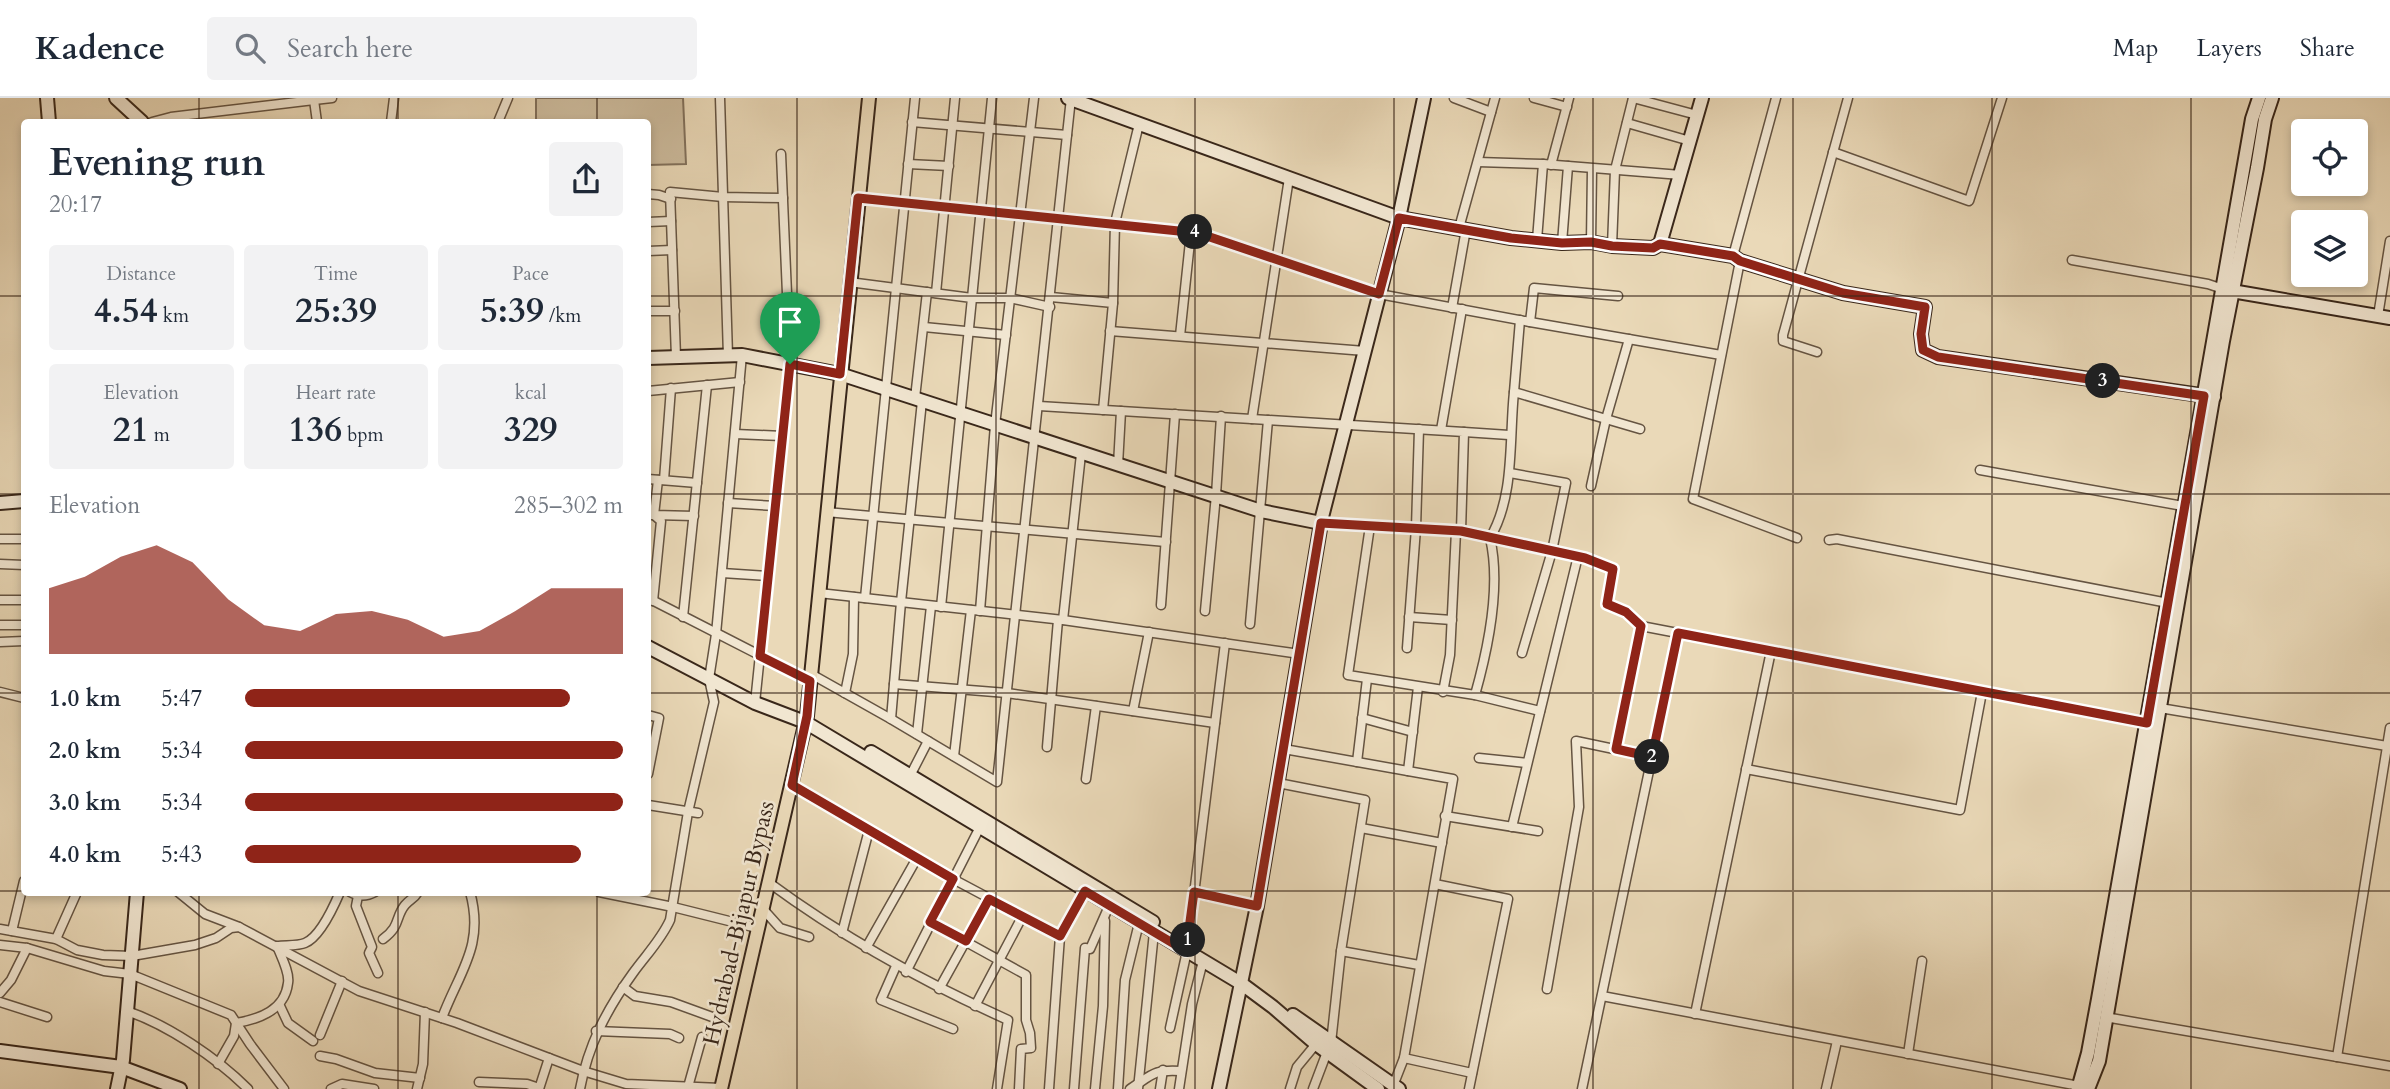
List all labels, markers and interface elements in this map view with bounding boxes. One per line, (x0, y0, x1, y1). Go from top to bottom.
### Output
search box (207, 17, 697, 80)
text: Kadence (35, 26, 165, 71)
icon: search (231, 29, 269, 67)
text: Search here (287, 31, 413, 66)
text: Map (2113, 32, 2159, 65)
text: Layers (2197, 32, 2262, 65)
text: Share (2300, 32, 2355, 65)
map controls (2291, 119, 2368, 287)
button: locate (2291, 119, 2368, 196)
text: Evening run (49, 137, 265, 189)
button: share (549, 142, 623, 216)
text: 20:17 (49, 189, 102, 220)
button: layers (2291, 210, 2368, 287)
pin: 4 (1178, 214, 1212, 250)
text: 4 (1190, 218, 1199, 244)
text: Distance (107, 261, 176, 287)
text: Time (314, 261, 358, 287)
text: Pace (512, 261, 549, 287)
text: 4.54 (94, 287, 158, 335)
text: 25:39 (295, 287, 377, 335)
text: 5:39 (480, 287, 544, 335)
pin (760, 292, 820, 364)
text: km (158, 303, 189, 329)
text: /km (544, 303, 581, 329)
icon: arrive (771, 303, 809, 341)
pin: 3 (2086, 364, 2120, 398)
text: 3 (2098, 367, 2107, 393)
text: Elevation (104, 380, 179, 406)
text: Heart rate (296, 380, 376, 406)
text: kcal (515, 380, 547, 406)
text: 21 (113, 406, 149, 454)
text: 136 (288, 406, 342, 454)
text: 329 (504, 406, 558, 454)
text: m (149, 422, 170, 448)
text: bpm (342, 422, 384, 448)
text: Elevation (49, 490, 140, 521)
text: 285–302 m (514, 490, 623, 521)
text: 1.0 km (49, 683, 121, 714)
text: 5:47 (161, 683, 202, 714)
text: 2.0 km (49, 735, 121, 766)
text: 5:34 (161, 735, 202, 766)
pin: 2 (1634, 740, 1670, 774)
text: 2 (1647, 743, 1656, 769)
text: 3.0 km (49, 787, 121, 818)
text: 5:34 (161, 787, 202, 818)
street label: Hydrabad-Bijapur Bypass (695, 798, 782, 1048)
text: 4.0 km (49, 839, 121, 870)
text: 5:43 (161, 839, 202, 870)
pin: 1 (1170, 922, 1206, 958)
text: 1 (1183, 926, 1192, 952)

